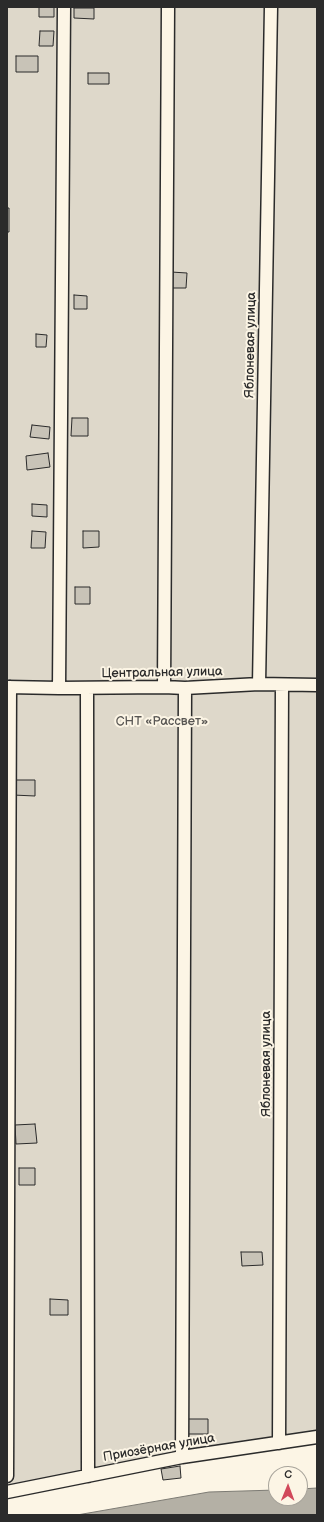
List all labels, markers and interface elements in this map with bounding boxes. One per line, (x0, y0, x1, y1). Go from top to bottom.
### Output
street label: Яблоневая улица (242, 292, 260, 398)
street label: Центральная улица (101, 664, 223, 682)
park label: СНТ «Рассвет» (116, 714, 208, 730)
street label: Яблоневая улица (259, 1011, 275, 1117)
street label: Приозёрная улица (102, 1430, 216, 1466)
north arrow (268, 1466, 308, 1506)
text: С (284, 1468, 292, 1481)

